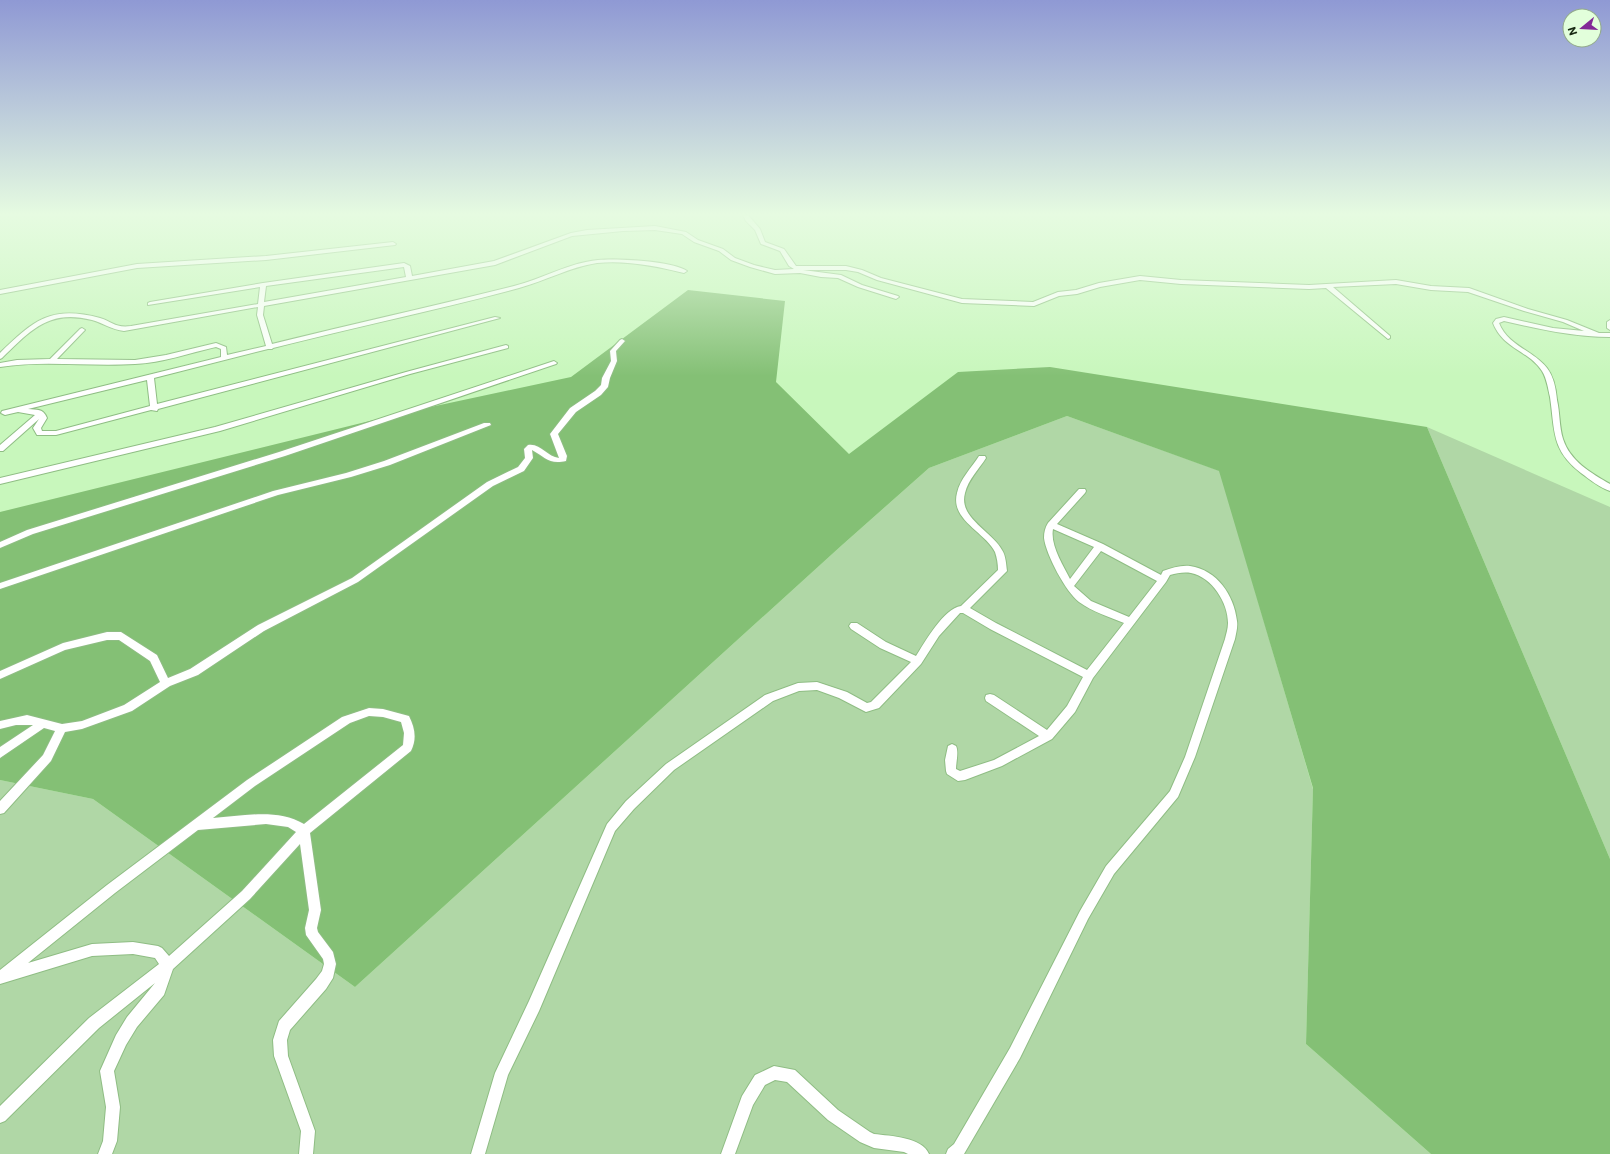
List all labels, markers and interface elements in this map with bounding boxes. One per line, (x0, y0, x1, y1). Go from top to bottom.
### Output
north arrow (1562, 8, 1602, 48)
text: N (1565, 25, 1579, 37)

